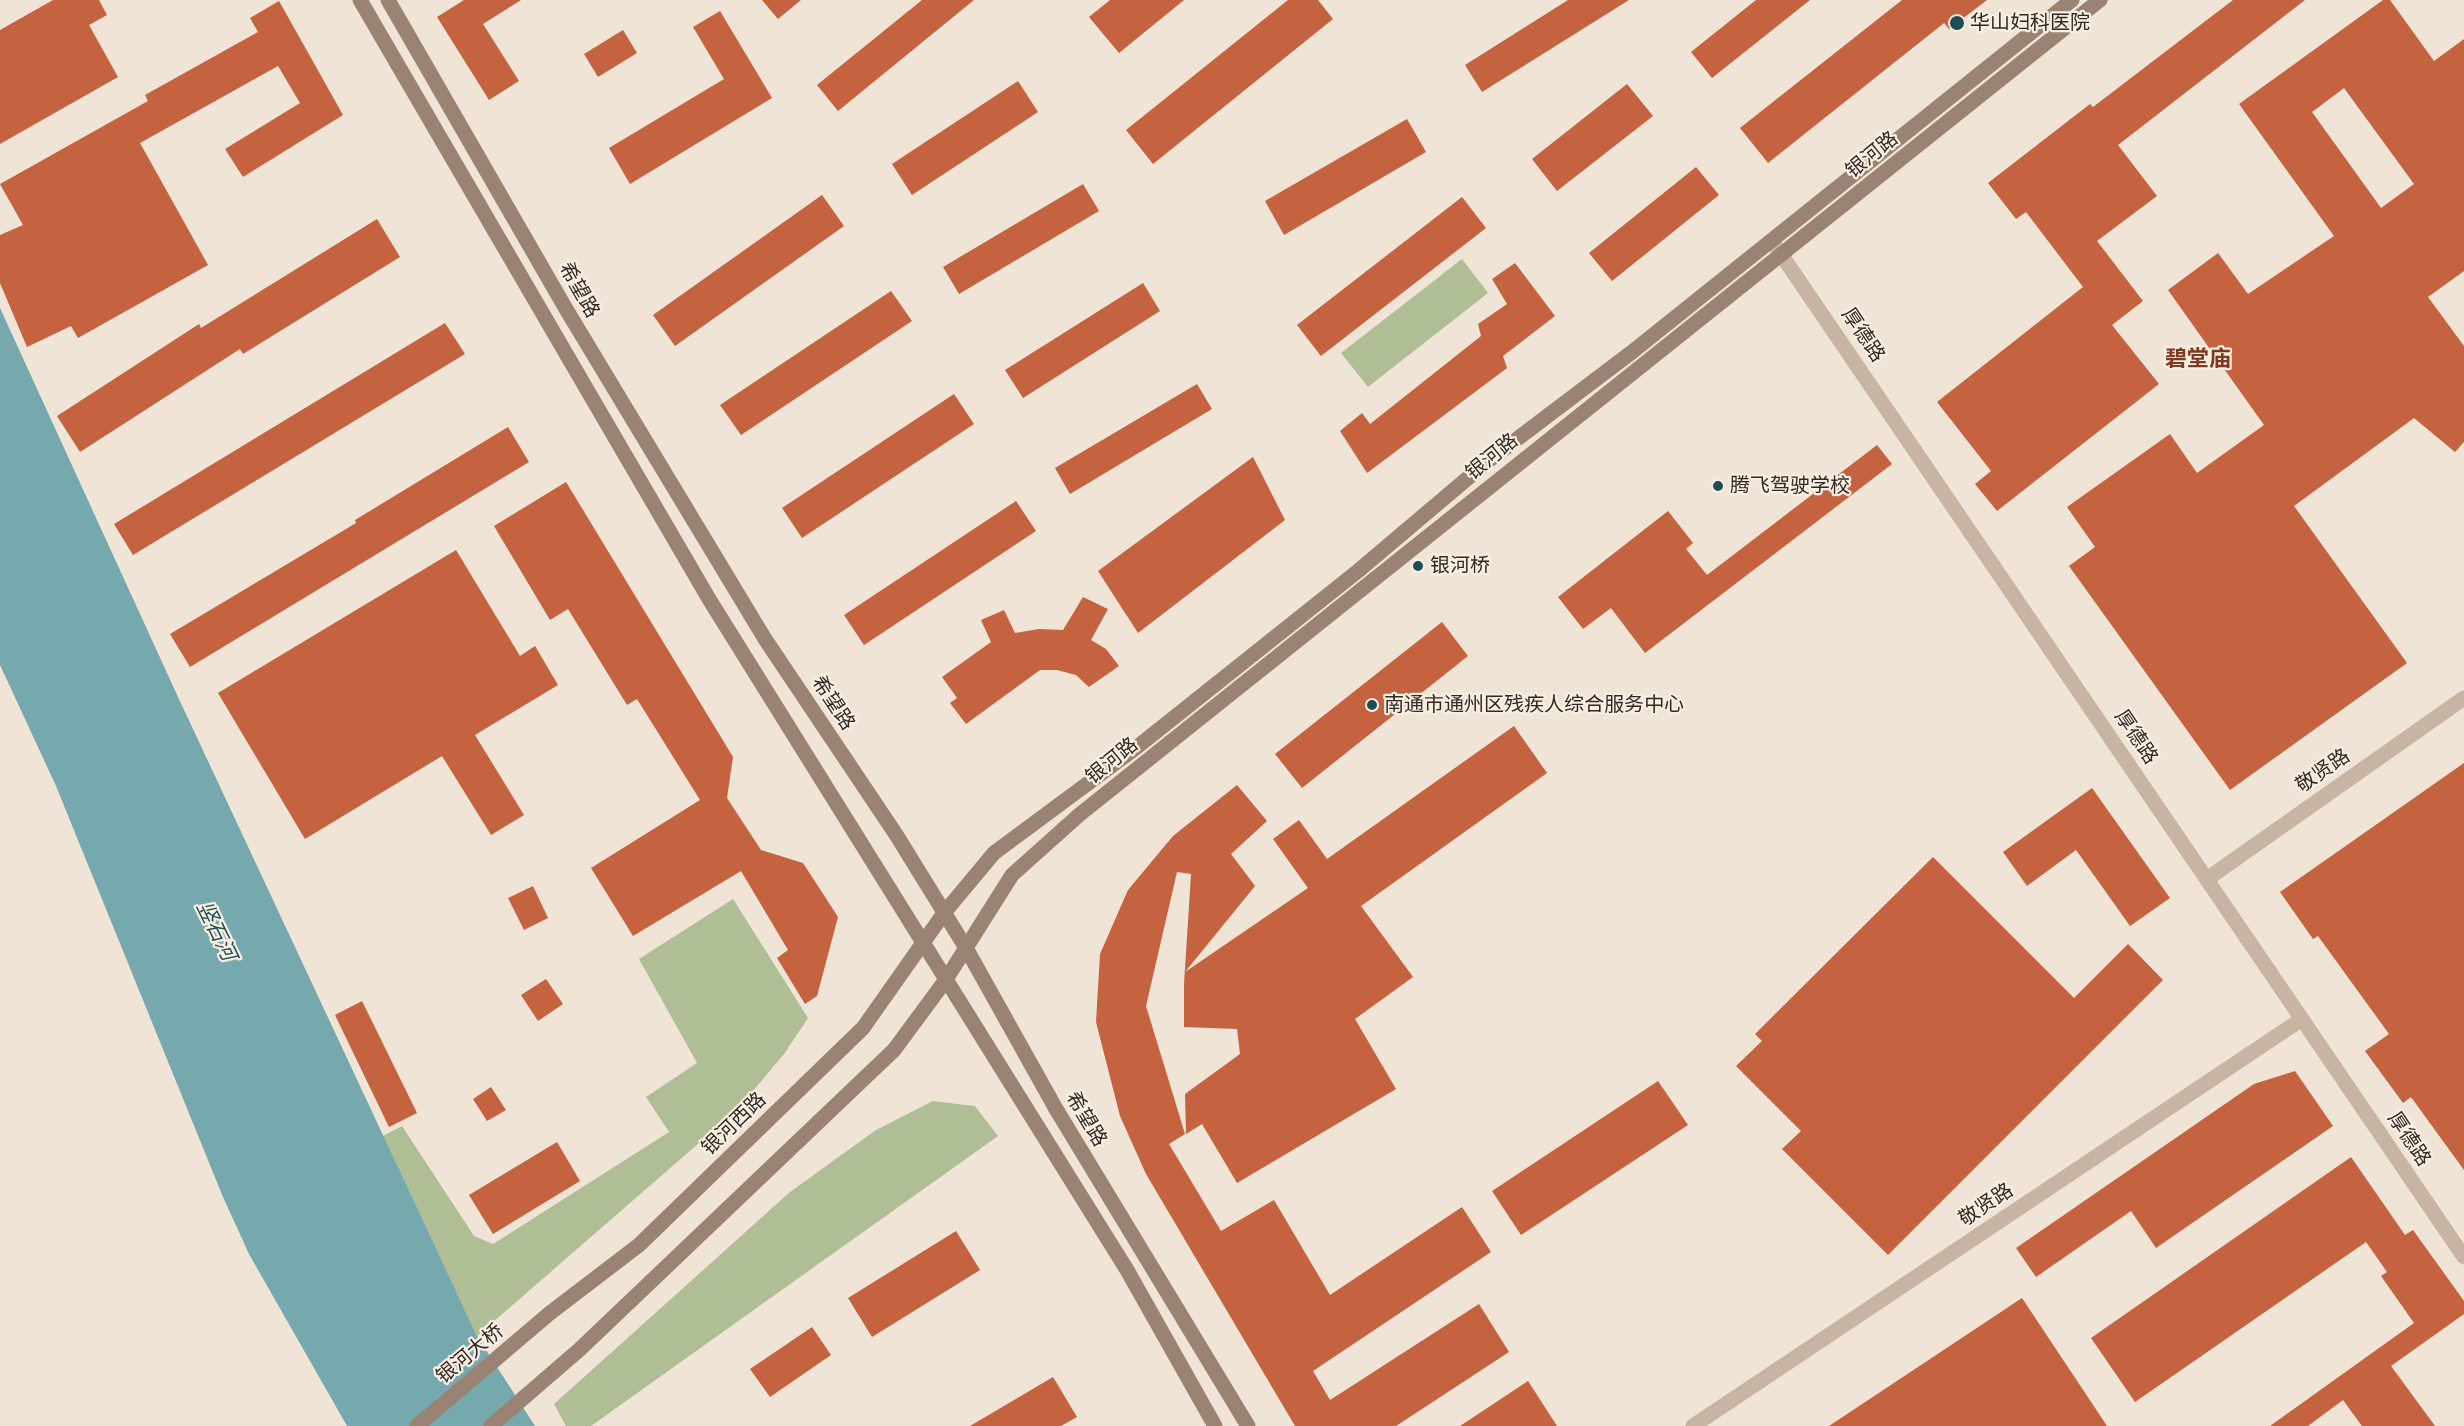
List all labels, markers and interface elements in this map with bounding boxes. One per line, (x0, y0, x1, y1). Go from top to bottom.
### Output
place label: 华山妇科医院 (1970, 11, 2090, 35)
marker: 华山妇科医院 (1948, 14, 1966, 32)
street label: 银河路 (1841, 127, 1903, 183)
street label: 希望路 (554, 258, 604, 322)
street label: 厚德路 (1836, 303, 1890, 367)
district label: 碧堂庙 (2165, 346, 2231, 372)
street label: 银河路 (1461, 429, 1523, 485)
place label: 腾飞驾驶学校 (1730, 474, 1850, 498)
marker: 腾飞驾驶学校 (1711, 479, 1725, 493)
place label: 银河桥 (1430, 554, 1490, 578)
marker: 银河桥 (1411, 559, 1425, 573)
street label: 希望路 (806, 671, 860, 735)
place label: 南通市通州区残疾人综合服务中心 (1384, 693, 1684, 717)
marker: 南通市通州区残疾人综合服务中心 (1365, 698, 1379, 712)
street label: 厚德路 (2109, 705, 2163, 769)
street label: 银河路 (1081, 733, 1143, 789)
street label: 敬贤路 (2292, 744, 2354, 798)
water label: 竖石河 (191, 897, 241, 965)
street label: 希望路 (1060, 1087, 1112, 1151)
street label: 银河西路 (697, 1088, 771, 1160)
street label: 厚德路 (2382, 1107, 2436, 1171)
street label: 敬贤路 (1954, 1178, 2018, 1232)
street label: 银河大桥 (432, 1319, 508, 1389)

